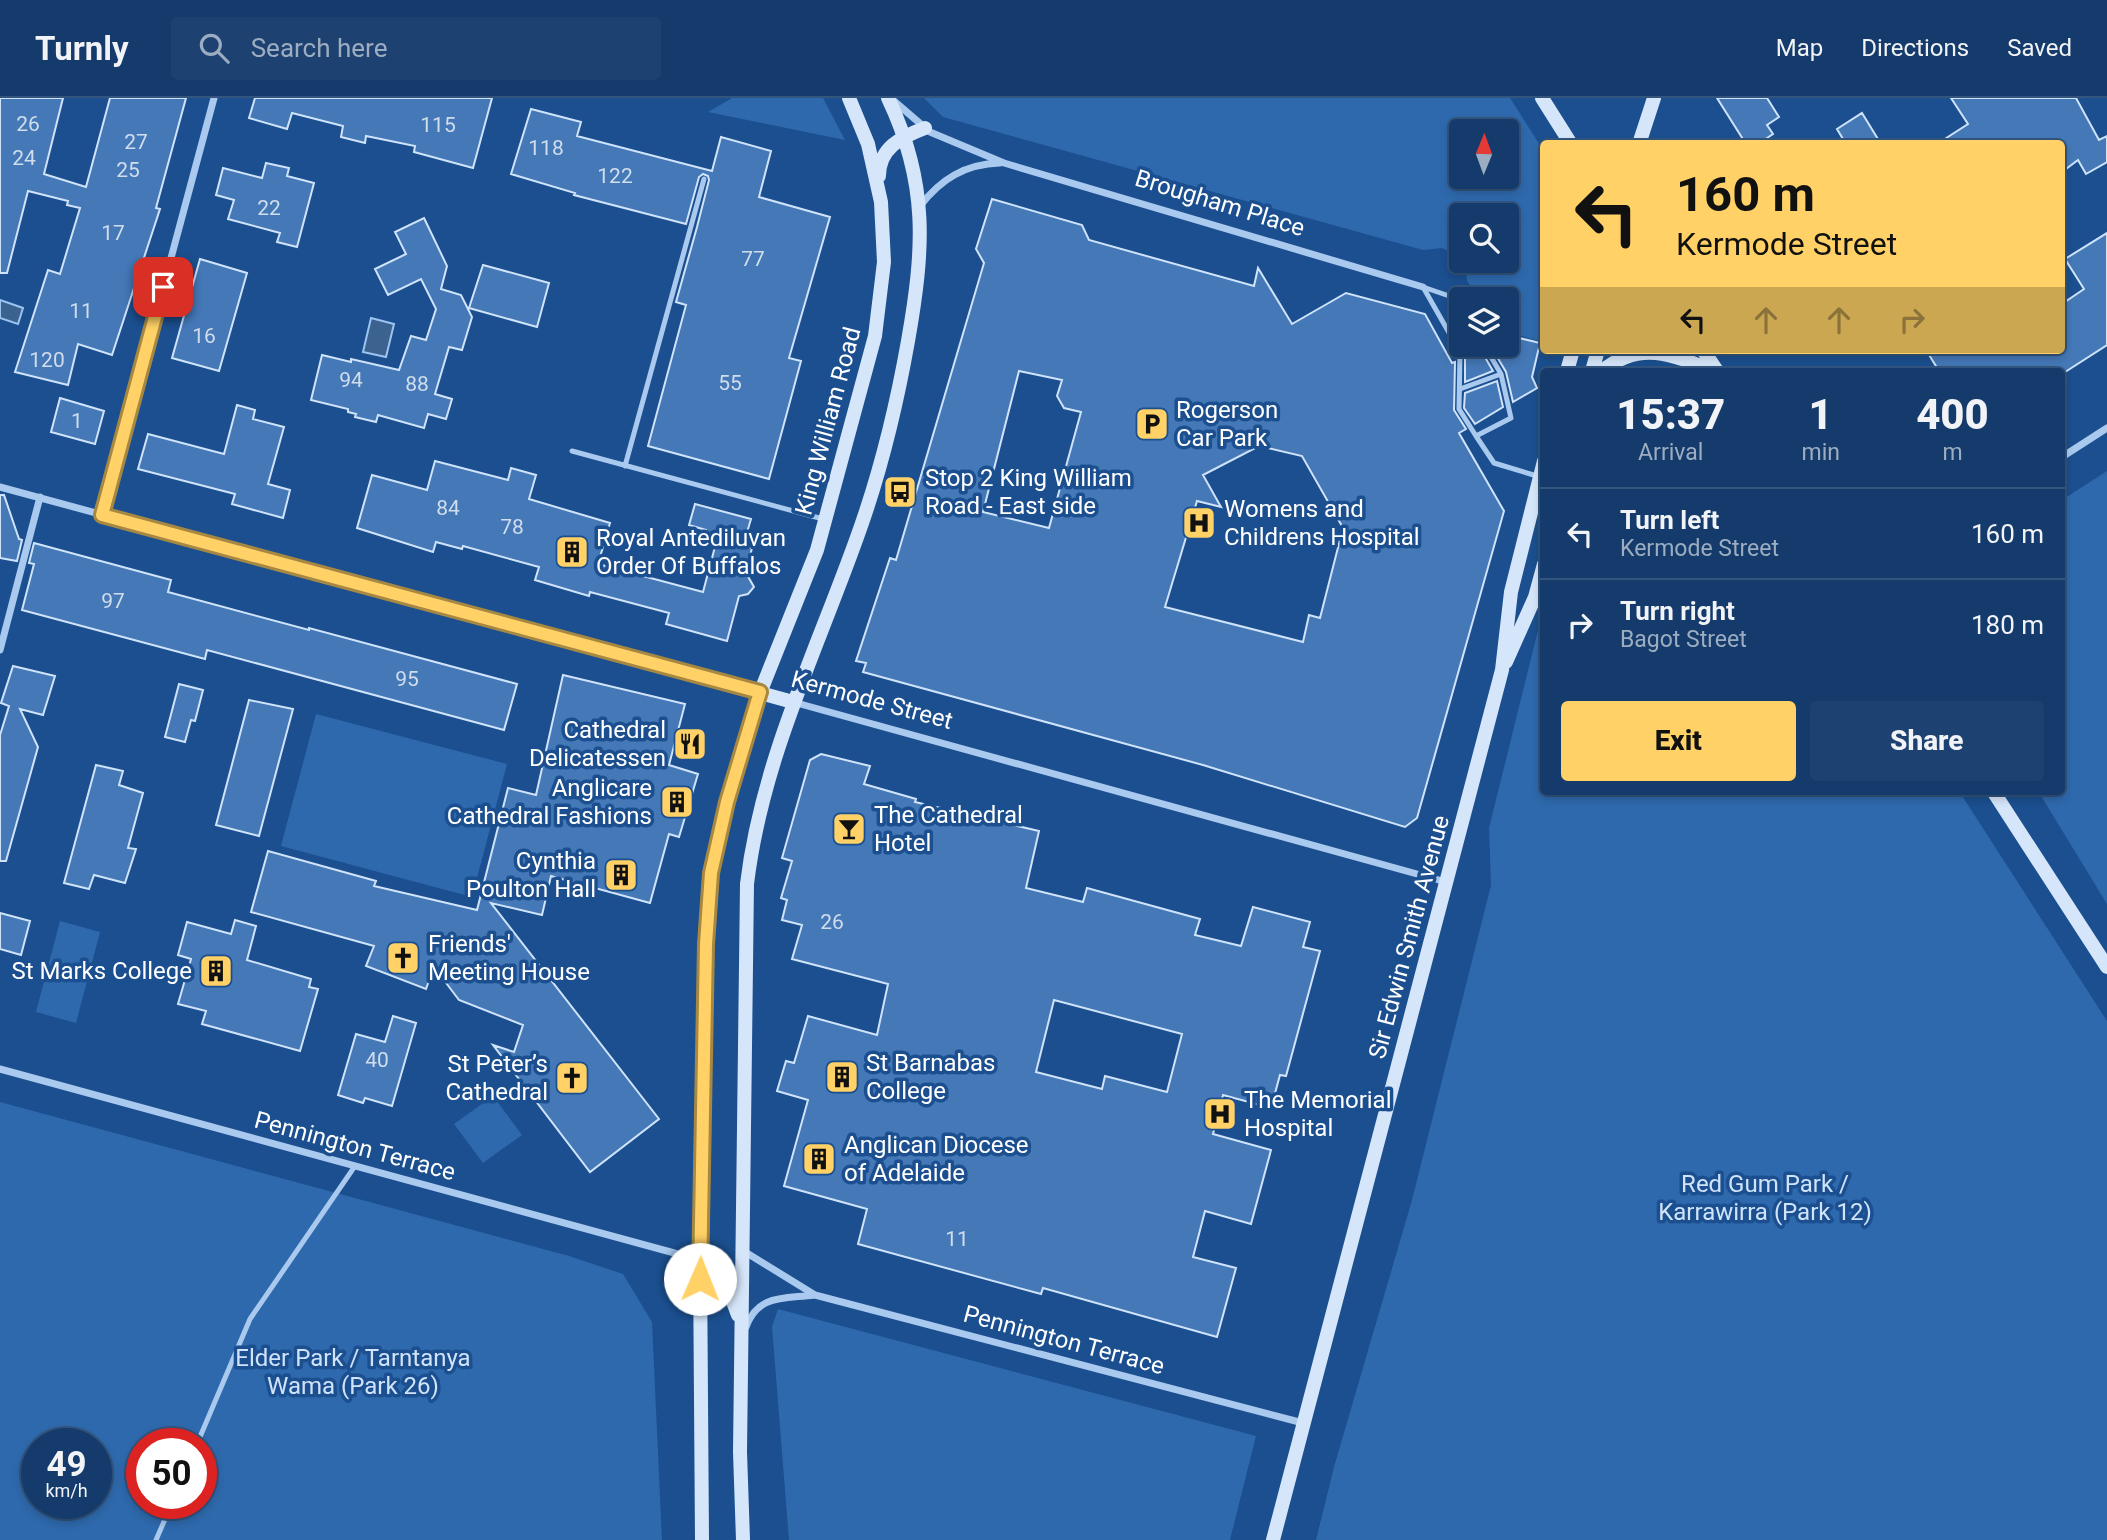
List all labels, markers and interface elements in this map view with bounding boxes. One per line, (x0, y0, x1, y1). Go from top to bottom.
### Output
search box (171, 17, 661, 80)
text: Turnly (35, 29, 129, 68)
icon: search (195, 29, 233, 67)
text: Search here (251, 33, 387, 63)
text: Map (1776, 34, 1823, 62)
text: Directions (1861, 34, 1969, 62)
text: Saved (2007, 34, 2072, 62)
house number: 26 (16, 112, 40, 136)
house number: 115 (420, 113, 456, 137)
north arrow (1449, 119, 1519, 189)
map controls (1449, 119, 1519, 357)
house number: 27 (124, 130, 148, 154)
house number: 118 (528, 136, 564, 160)
house number: 24 (12, 146, 36, 170)
house number: 25 (116, 158, 140, 182)
house number: 122 (597, 164, 633, 188)
street label: Brougham Place (1132, 164, 1308, 242)
text: 160 m (1676, 166, 1815, 223)
icon: left (1561, 168, 1652, 259)
house number: 22 (257, 196, 281, 220)
button: search (1449, 203, 1519, 273)
house number: 17 (101, 221, 125, 245)
text: Kermode Street (1676, 225, 1897, 263)
house number: 77 (741, 247, 765, 271)
pin (133, 257, 193, 317)
icon: arrive (144, 268, 182, 306)
button: layers (1449, 287, 1519, 357)
house number: 11 (69, 299, 93, 323)
icon: left (1674, 301, 1712, 339)
icon: ahead (1747, 301, 1785, 339)
icon: ahead (1820, 301, 1858, 339)
icon: right (1893, 301, 1931, 339)
house number: 16 (192, 324, 216, 348)
street label: King William Road (789, 324, 867, 518)
house number: 120 (29, 348, 65, 372)
house number: 94 (339, 368, 363, 392)
house number: 55 (718, 371, 742, 395)
house number: 88 (405, 372, 429, 396)
text: 15:37 (1616, 390, 1725, 439)
text: 1 (1809, 390, 1833, 439)
text: 400 (1916, 390, 1989, 439)
place label: Rogerson Car Park (1176, 396, 1278, 452)
parking icon: Rogerson Car Park (1133, 405, 1171, 443)
house number: 1 (71, 409, 83, 433)
text: Arrival (1638, 439, 1703, 466)
text: min (1801, 439, 1840, 466)
text: m (1942, 439, 1963, 466)
place label: Stop 2 King William Road - East side (925, 464, 1132, 520)
bus stop icon: Stop 2 King William Road - East side (881, 473, 919, 511)
place label: Womens and Childrens Hospital (1224, 495, 1420, 551)
house number: 84 (436, 496, 460, 520)
hospital icon: Womens and Childrens Hospital (1180, 504, 1218, 542)
text: Turn left (1620, 505, 1719, 535)
house number: 78 (500, 515, 524, 539)
icon: left (1561, 515, 1599, 553)
text: 160 m (1971, 519, 2044, 549)
place label: Royal Antediluvan Order Of Buffalos (596, 524, 786, 580)
building icon: Royal Antediluvan Order Of Buffalos (553, 533, 591, 571)
text: Kermode Street (1620, 535, 1779, 562)
house number: 97 (101, 589, 125, 613)
text: Turn right (1620, 596, 1735, 626)
icon: right (1561, 606, 1599, 644)
text: 180 m (1971, 610, 2044, 640)
text: Bagot Street (1620, 626, 1747, 653)
street label: Kermode Street (788, 665, 956, 735)
house number: 95 (395, 667, 419, 691)
button: Exit (1561, 701, 1796, 781)
button: Share (1810, 701, 2044, 781)
place label: Cathedral Delicatessen (529, 716, 666, 772)
restaurant icon: Cathedral Delicatessen (671, 725, 709, 763)
place label: Anglicare Cathedral Fashions (447, 774, 652, 830)
building icon: Anglicare Cathedral Fashions (658, 783, 696, 821)
place label: The Cathedral Hotel (874, 801, 1023, 857)
bar icon: The Cathedral Hotel (830, 810, 868, 848)
street label: Sir Edwin Smith Avenue (1363, 812, 1455, 1062)
place label: Cynthia Poulton Hall (466, 847, 596, 903)
building icon: Cynthia Poulton Hall (602, 856, 640, 894)
house number: 26 (820, 910, 844, 934)
place label: Friends' Meeting House (428, 930, 590, 986)
church icon: Friends' Meeting House (384, 939, 422, 977)
building icon: St Marks College (197, 952, 235, 990)
place label: St Marks College (11, 957, 192, 985)
house number: 40 (365, 1048, 389, 1072)
place label: St Barnabas College (866, 1049, 995, 1105)
place label: St Peter’s Cathedral (445, 1050, 548, 1106)
building icon: St Barnabas College (823, 1058, 861, 1096)
church icon: St Peter’s Cathedral (553, 1059, 591, 1097)
place label: The Memorial Hospital (1244, 1086, 1392, 1142)
hospital icon: The Memorial Hospital (1201, 1095, 1239, 1133)
street label: Pennington Terrace (251, 1106, 459, 1186)
place label: Anglican Diocese of Adelaide (844, 1131, 1029, 1187)
building icon: Anglican Diocese of Adelaide (800, 1140, 838, 1178)
park label: Red Gum Park / Karrawirra (Park 12) (1658, 1170, 1872, 1226)
house number: 11 (945, 1227, 969, 1251)
position arrow (663, 1242, 737, 1316)
street label: Pennington Terrace (960, 1300, 1168, 1380)
park label: Elder Park / Tarntanya Wama (Park 26) (235, 1344, 471, 1400)
speed limit sign: 50 (126, 1428, 217, 1519)
text: 49 (46, 1444, 87, 1485)
text: km/h (45, 1480, 88, 1501)

